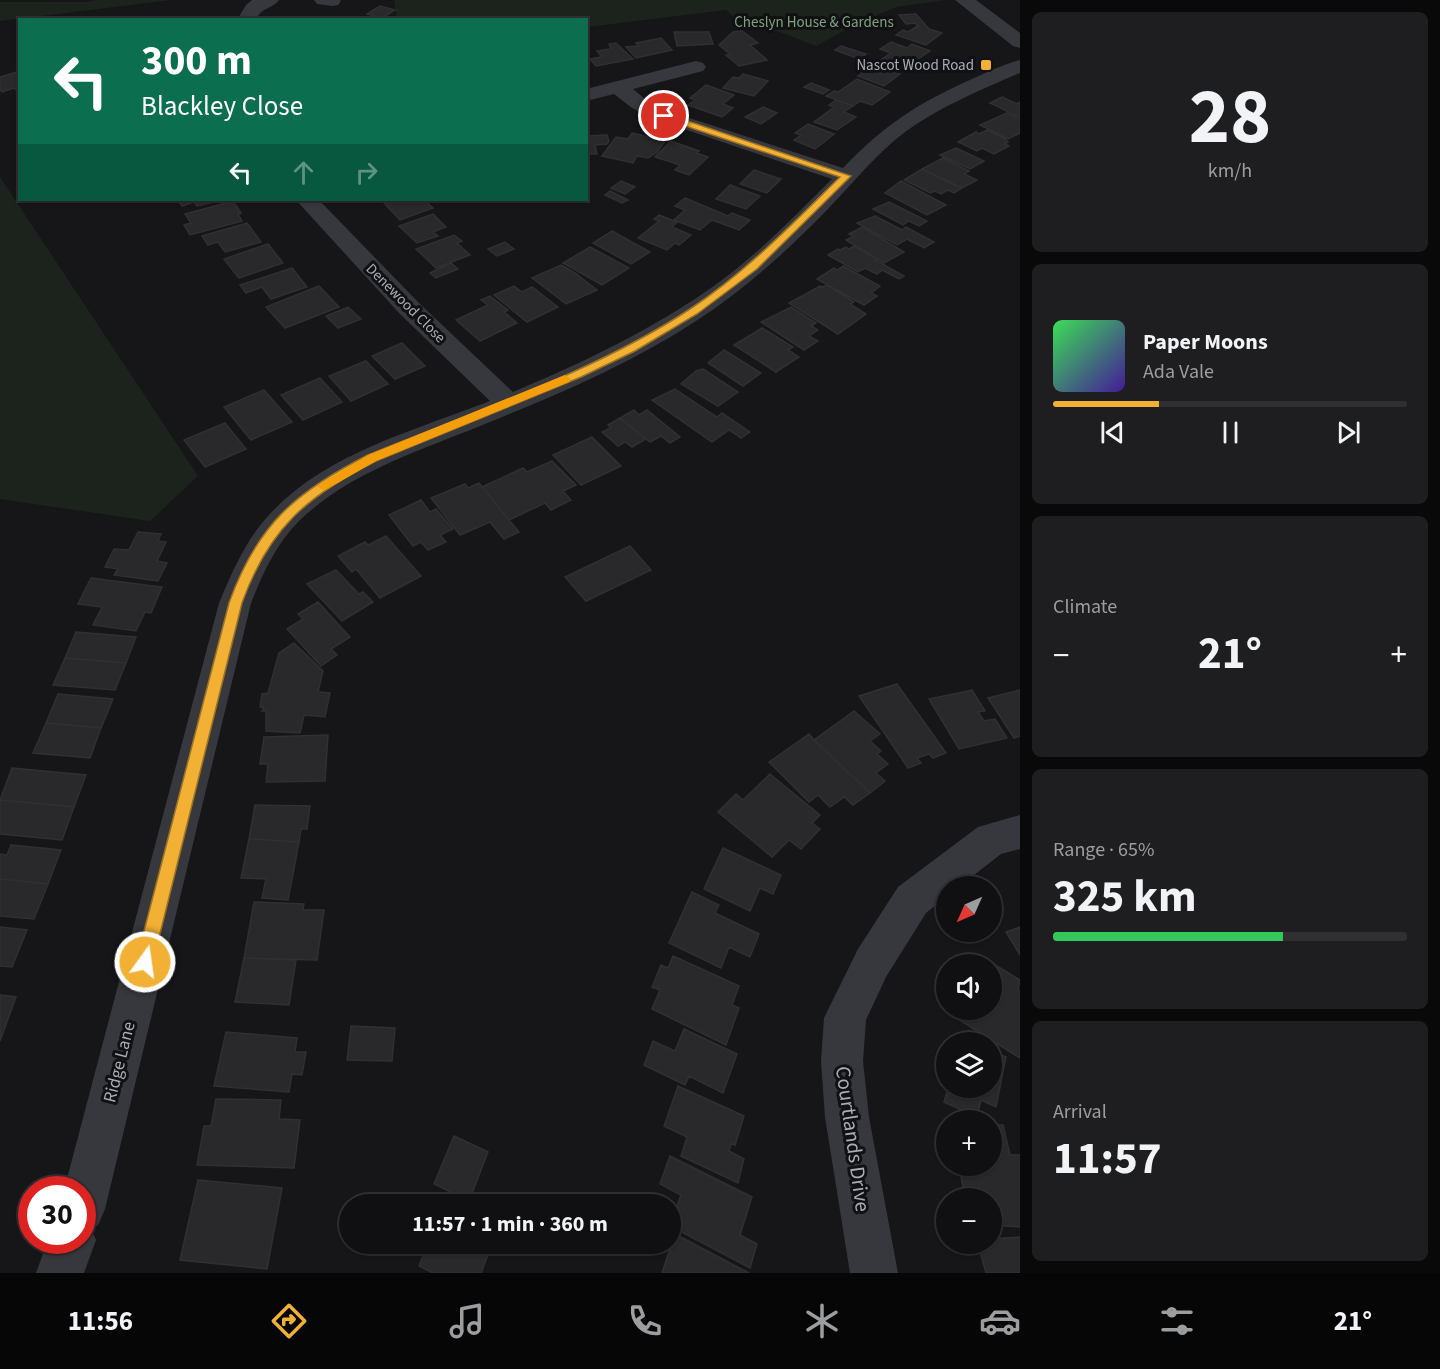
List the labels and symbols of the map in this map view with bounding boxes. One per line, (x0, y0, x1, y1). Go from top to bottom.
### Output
park label: Cheslyn House & Gardens (734, 12, 894, 33)
place label: Nascot Wood Road (856, 55, 974, 76)
marker: Nascot Wood Road (979, 58, 993, 72)
pin (638, 90, 689, 141)
street label: Denewood Close (361, 259, 450, 348)
north arrow (936, 876, 1002, 942)
position arrow (113, 930, 177, 994)
street label: Ridge Lane (97, 1019, 142, 1105)
street label: Courtlands Drive (828, 1064, 878, 1214)
speed limit sign: 30 (18, 1176, 96, 1254)

